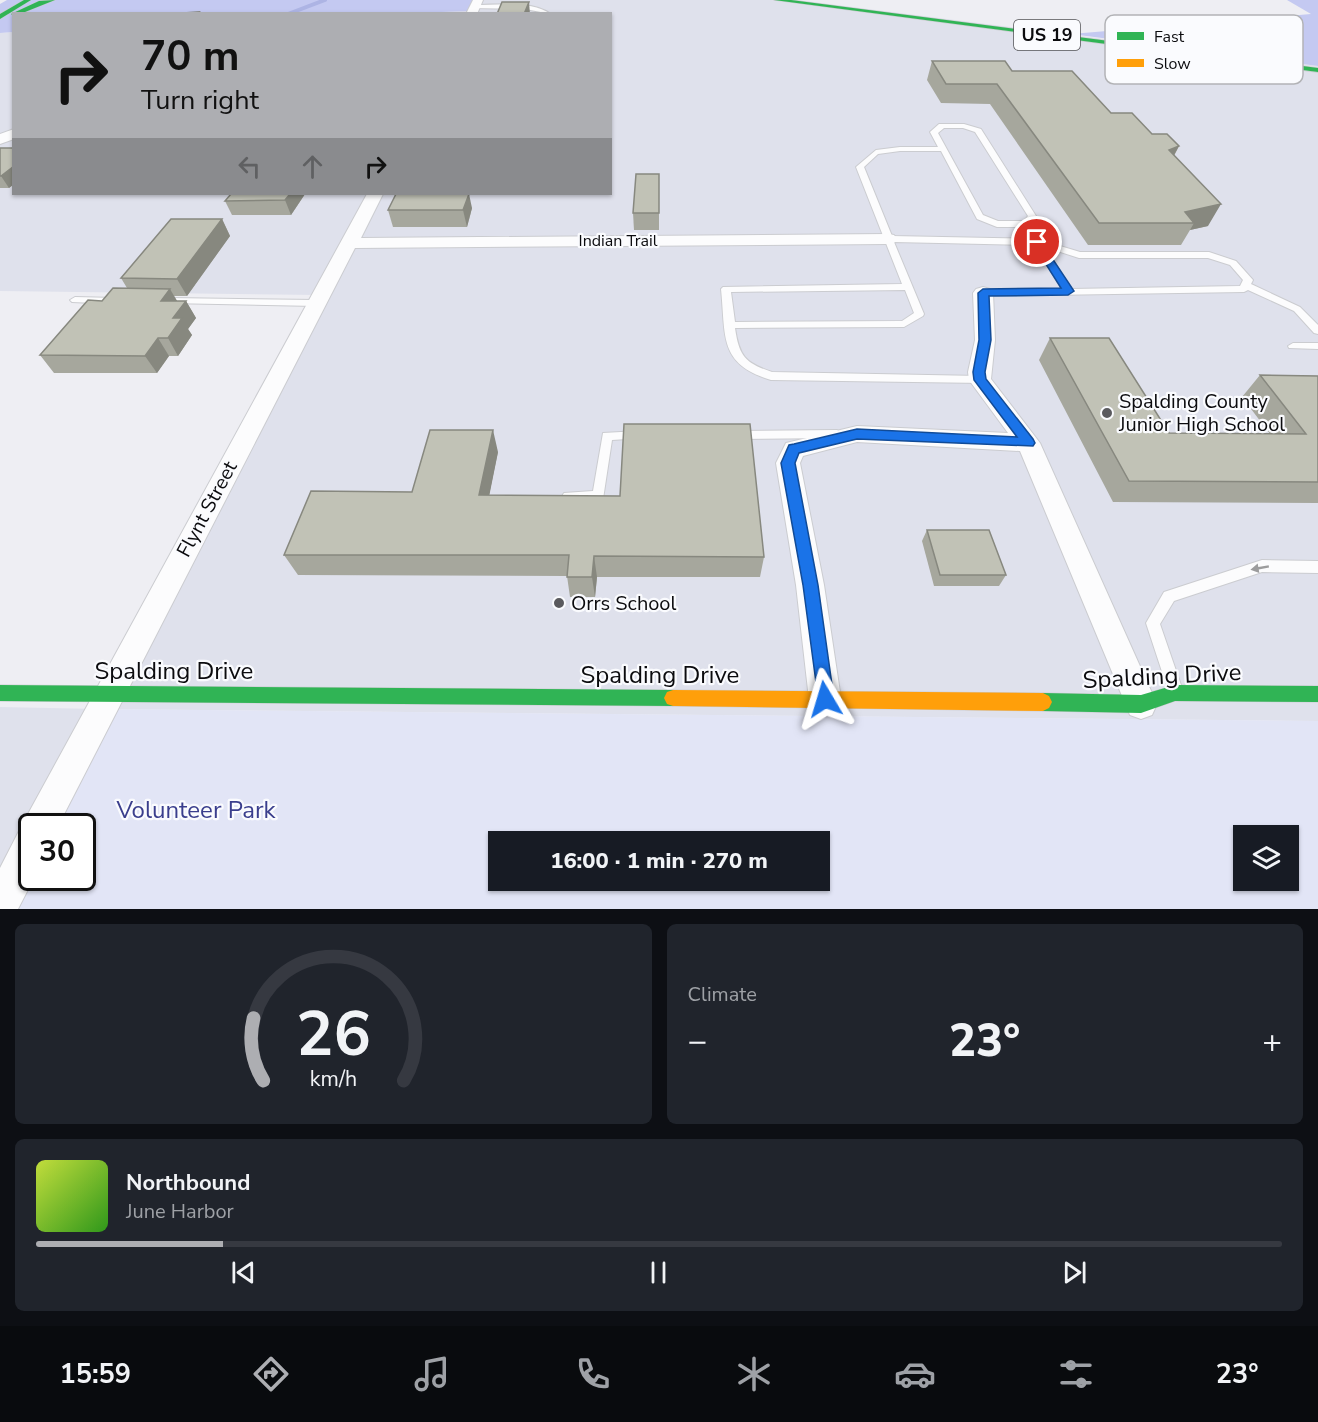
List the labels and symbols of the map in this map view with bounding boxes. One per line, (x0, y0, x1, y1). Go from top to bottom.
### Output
legend (1105, 15, 1303, 84)
road number: US 19 (1014, 20, 1080, 50)
text: Fast (1154, 26, 1185, 48)
text: Slow (1154, 53, 1191, 75)
pin (1011, 216, 1062, 267)
street label: Indian Trail (579, 230, 658, 252)
place label: Spalding County Junior High School (1118, 388, 1285, 438)
marker: Spalding County Junior High School (1100, 406, 1114, 420)
street label: Flynt Street (170, 455, 244, 562)
one-way arrow (1250, 564, 1269, 573)
place label: Orrs School (571, 590, 676, 617)
marker: Orrs School (552, 596, 566, 610)
street label: Spalding Drive (95, 655, 253, 687)
street label: Spalding Drive (1082, 656, 1242, 696)
street label: Spalding Drive (581, 659, 739, 691)
position arrow (793, 667, 857, 731)
park label: Volunteer Park (115, 794, 277, 826)
speed limit sign: 30 (18, 813, 96, 891)

